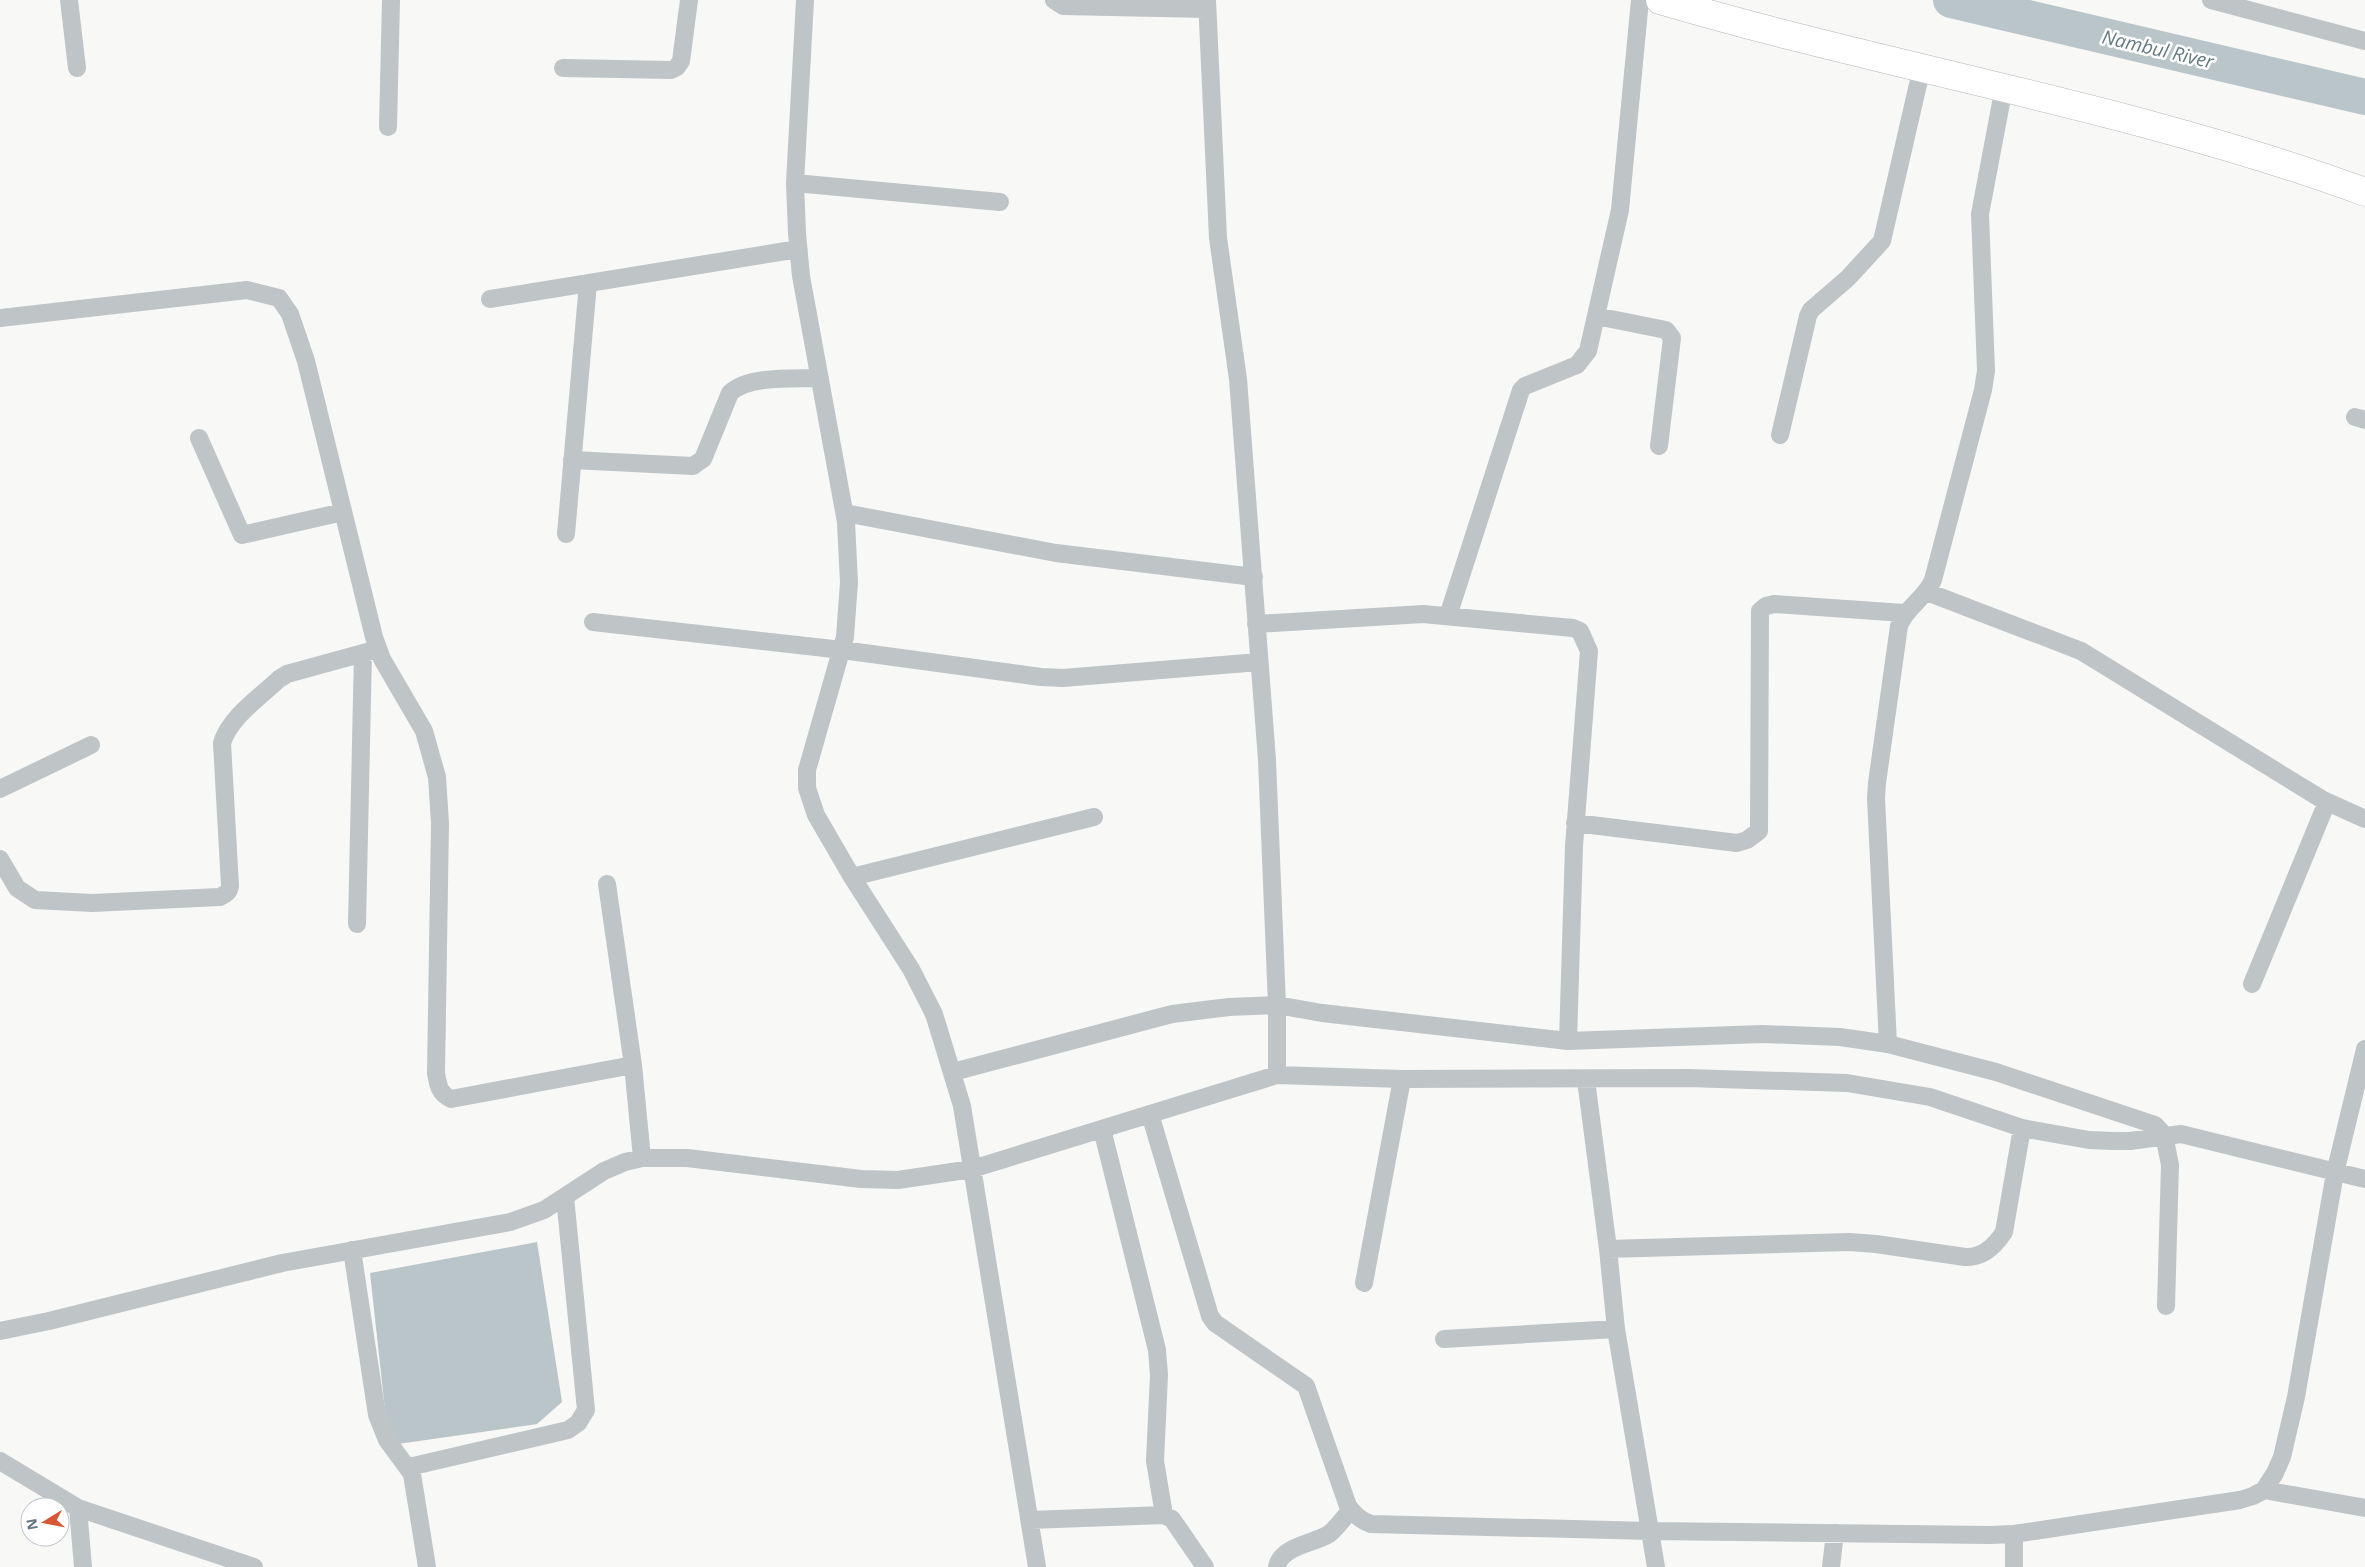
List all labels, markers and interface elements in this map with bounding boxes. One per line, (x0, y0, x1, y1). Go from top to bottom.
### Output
water label: Nambul River (2100, 24, 2218, 75)
north arrow (20, 1497, 70, 1547)
text: N (21, 1517, 42, 1532)

